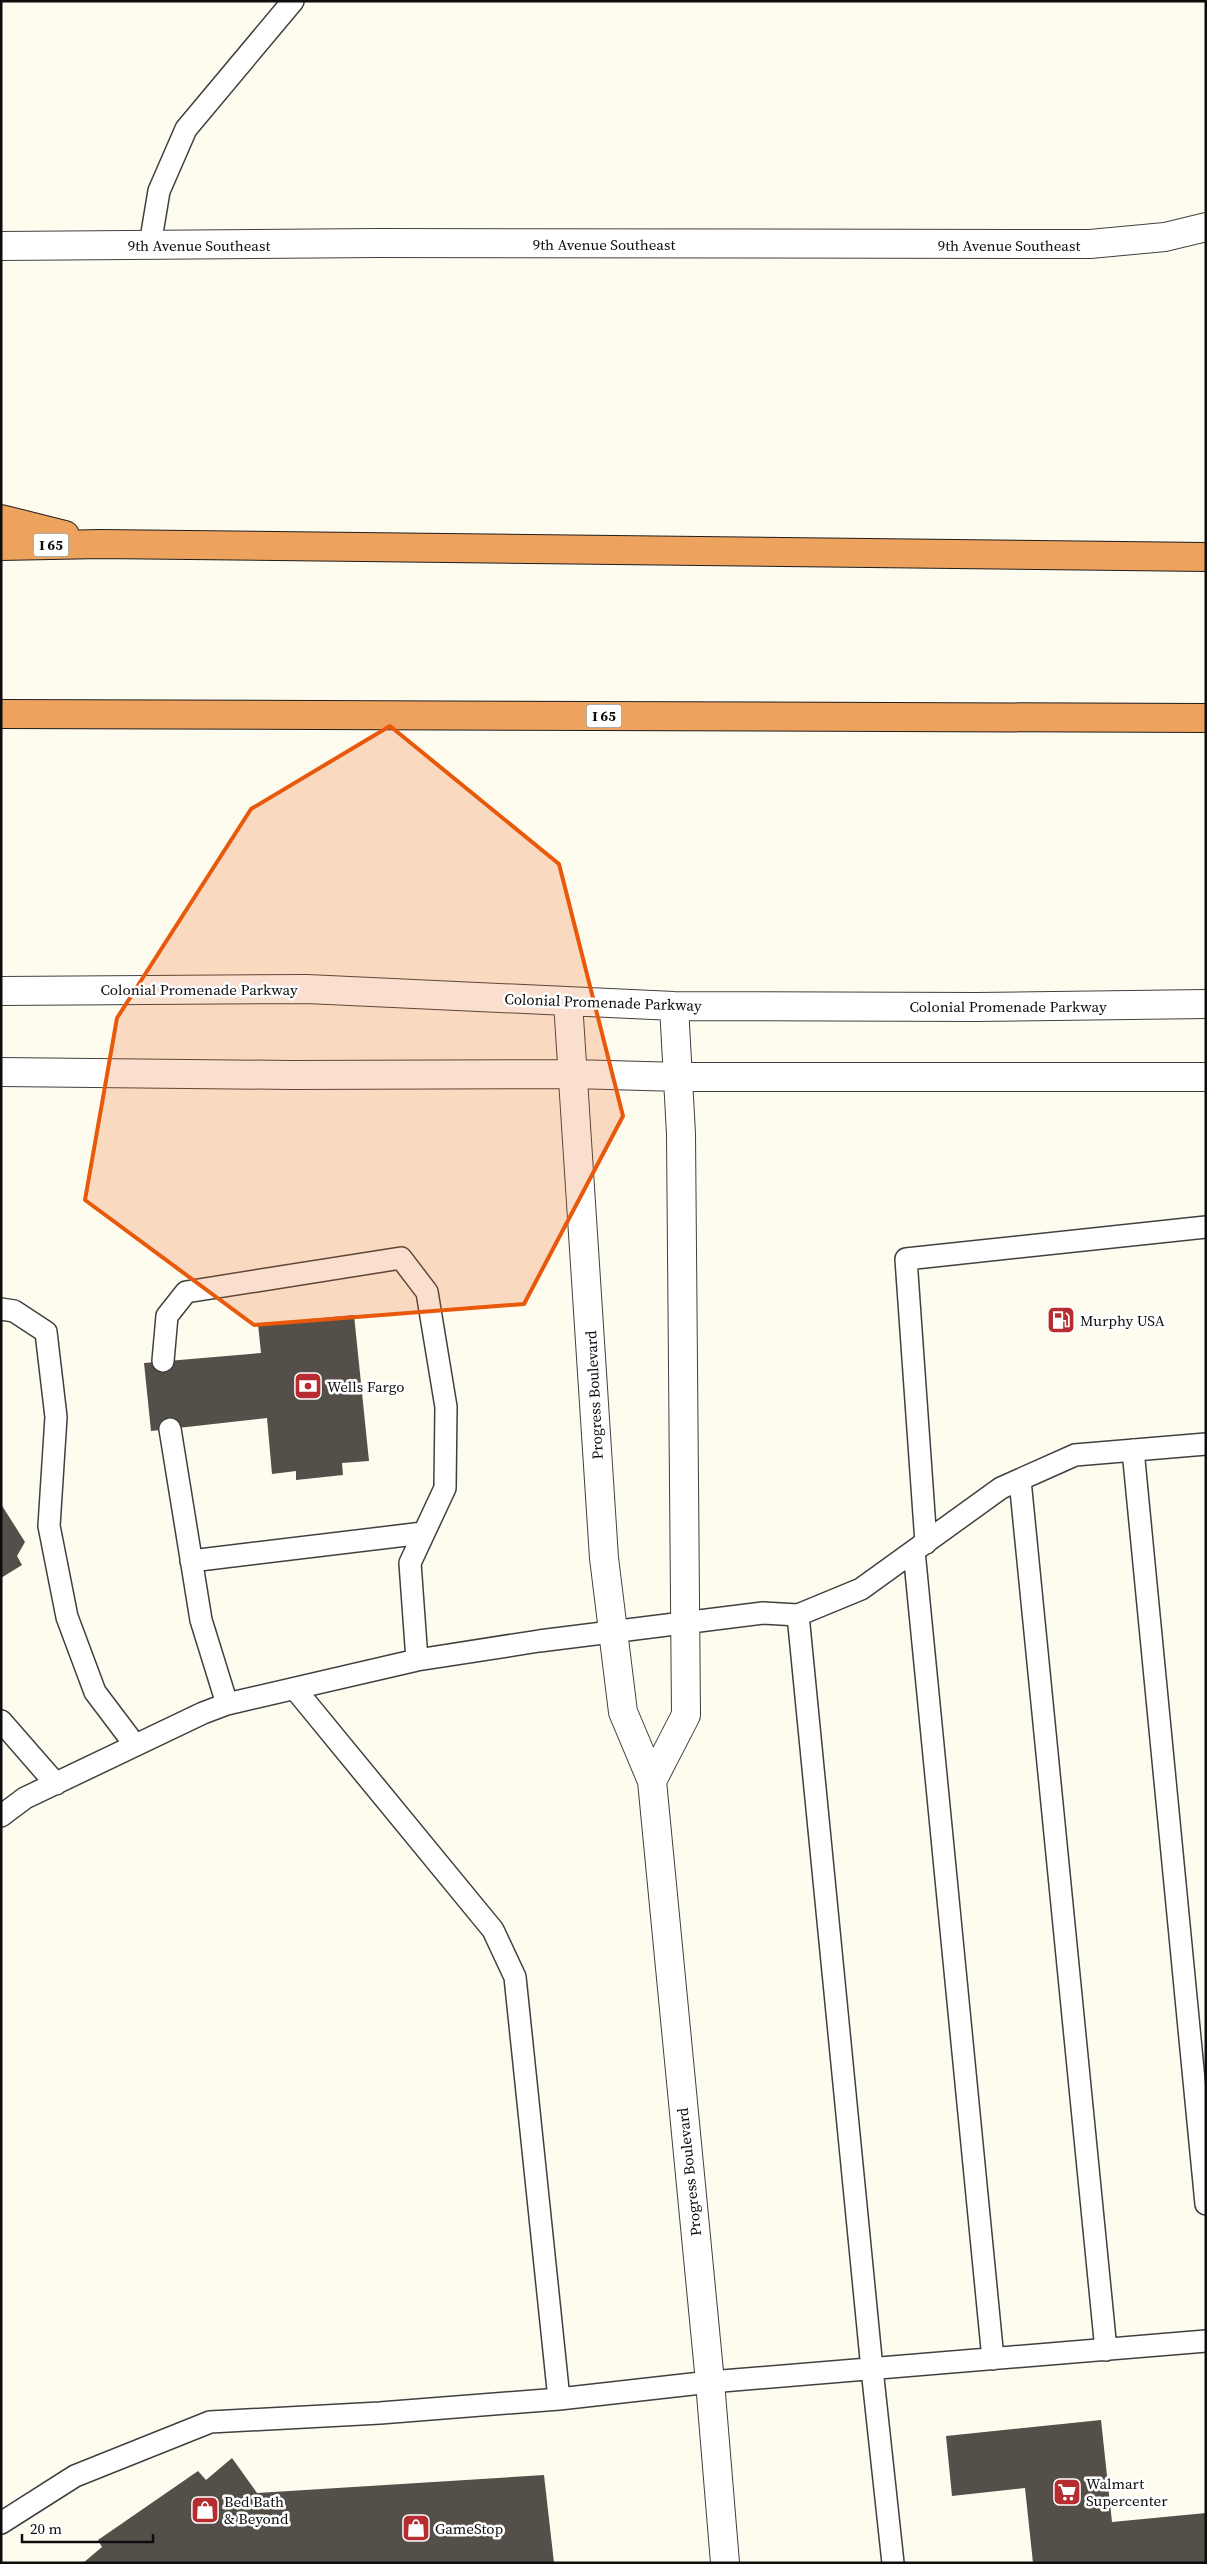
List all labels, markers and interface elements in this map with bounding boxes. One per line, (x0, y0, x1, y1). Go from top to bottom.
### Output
street label: 9th Avenue Southeast (533, 234, 675, 255)
street label: 9th Avenue Southeast (128, 235, 270, 256)
street label: 9th Avenue Southeast (938, 235, 1080, 256)
road number: I 65 (34, 534, 68, 556)
road number: I 65 (586, 704, 622, 728)
street label: Colonial Promenade Parkway (100, 979, 298, 1000)
street label: Colonial Promenade Parkway (504, 988, 702, 1016)
street label: Colonial Promenade Parkway (909, 996, 1107, 1017)
fuel station icon: Murphy USA (1046, 1305, 1076, 1335)
place label: Murphy USA (1080, 1310, 1165, 1331)
street label: Progress Boulevard (580, 1330, 608, 1460)
bank icon: Wells Fargo (293, 1371, 323, 1401)
place label: Wells Fargo (327, 1376, 405, 1397)
street label: Progress Boulevard (672, 2106, 706, 2237)
place label: Walmart Supercenter (1086, 2473, 1168, 2511)
supermarket icon: Walmart Supercenter (1052, 2477, 1082, 2507)
place label: Bed Bath & Beyond (224, 2491, 289, 2529)
shop icon: Bed Bath & Beyond (190, 2495, 220, 2525)
scale bar (22, 2512, 154, 2544)
shop icon: GameStop (401, 2513, 431, 2543)
text: 20 m (30, 2518, 62, 2539)
place label: GameStop (435, 2518, 503, 2539)

